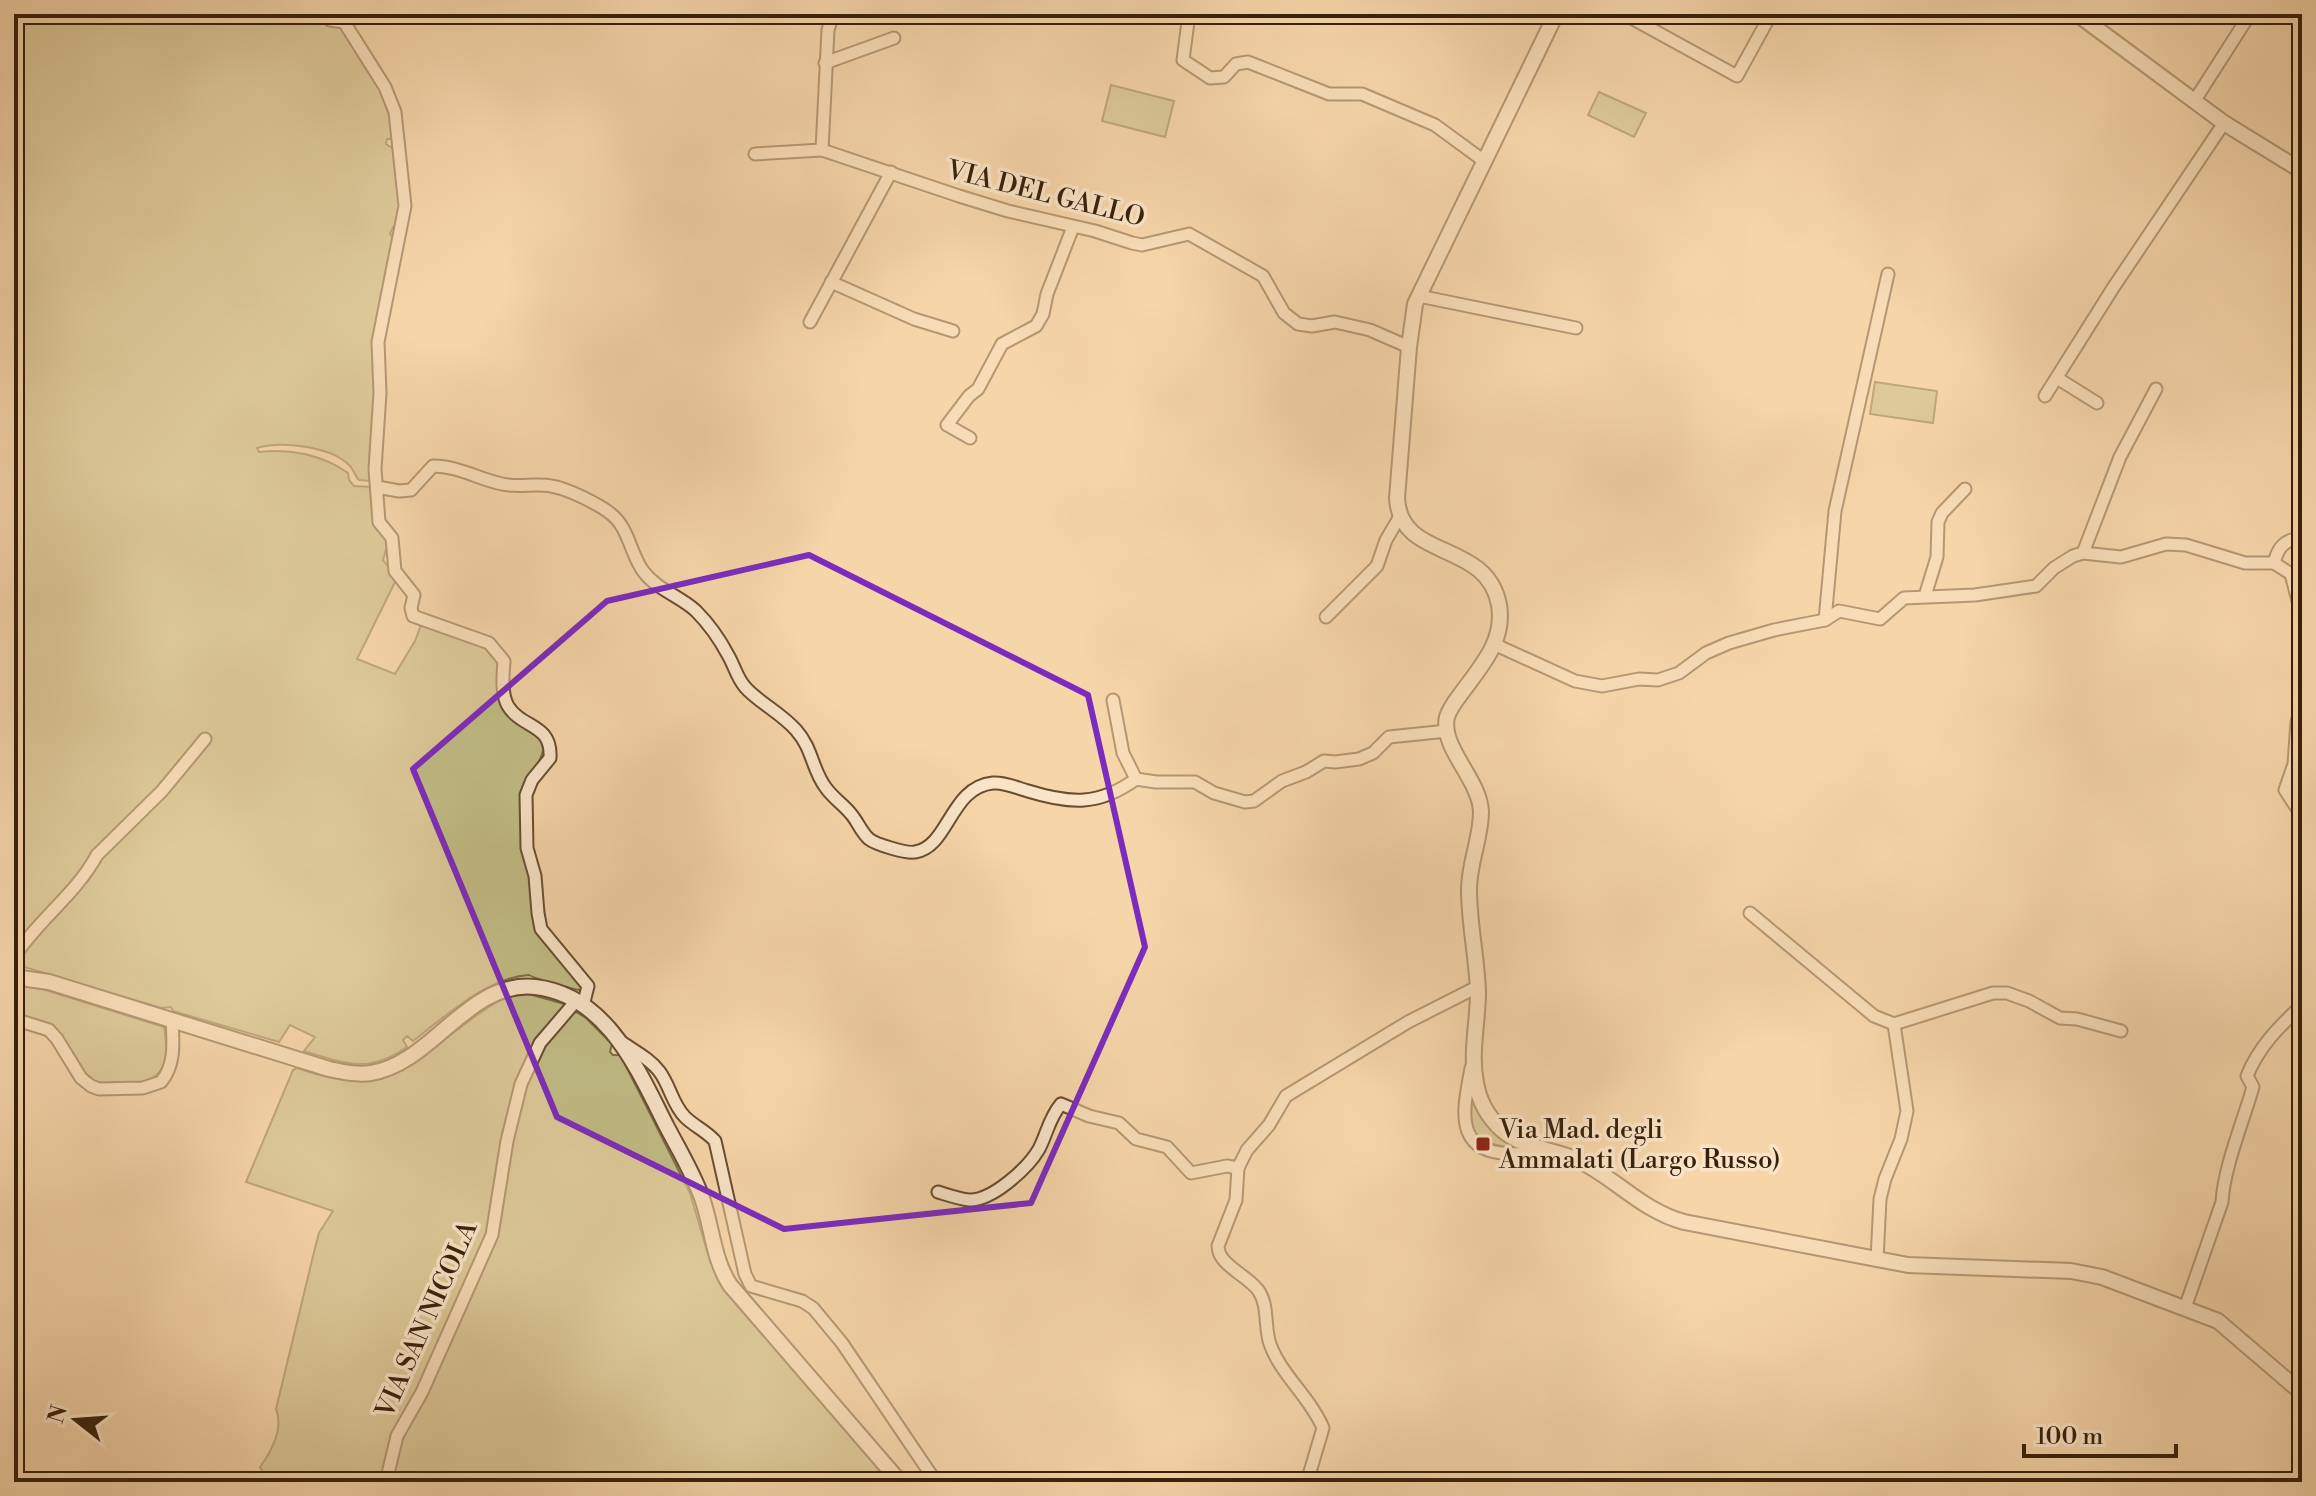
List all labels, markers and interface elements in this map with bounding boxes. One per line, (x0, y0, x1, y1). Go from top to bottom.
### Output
street label: VIA DEL GALLO (943, 154, 1148, 234)
place label: Via Mad. degli Ammalati (Largo Russo) (1498, 1114, 1781, 1176)
marker: Via Mad. degli Ammalati (Largo Russo) (1474, 1135, 1492, 1153)
street label: VIA SAN NICOLA (369, 1215, 485, 1424)
north arrow (36, 1380, 116, 1460)
text: N (43, 1402, 74, 1427)
scale bar (2024, 1408, 2176, 1458)
text: 100 m (2036, 1422, 2103, 1452)

